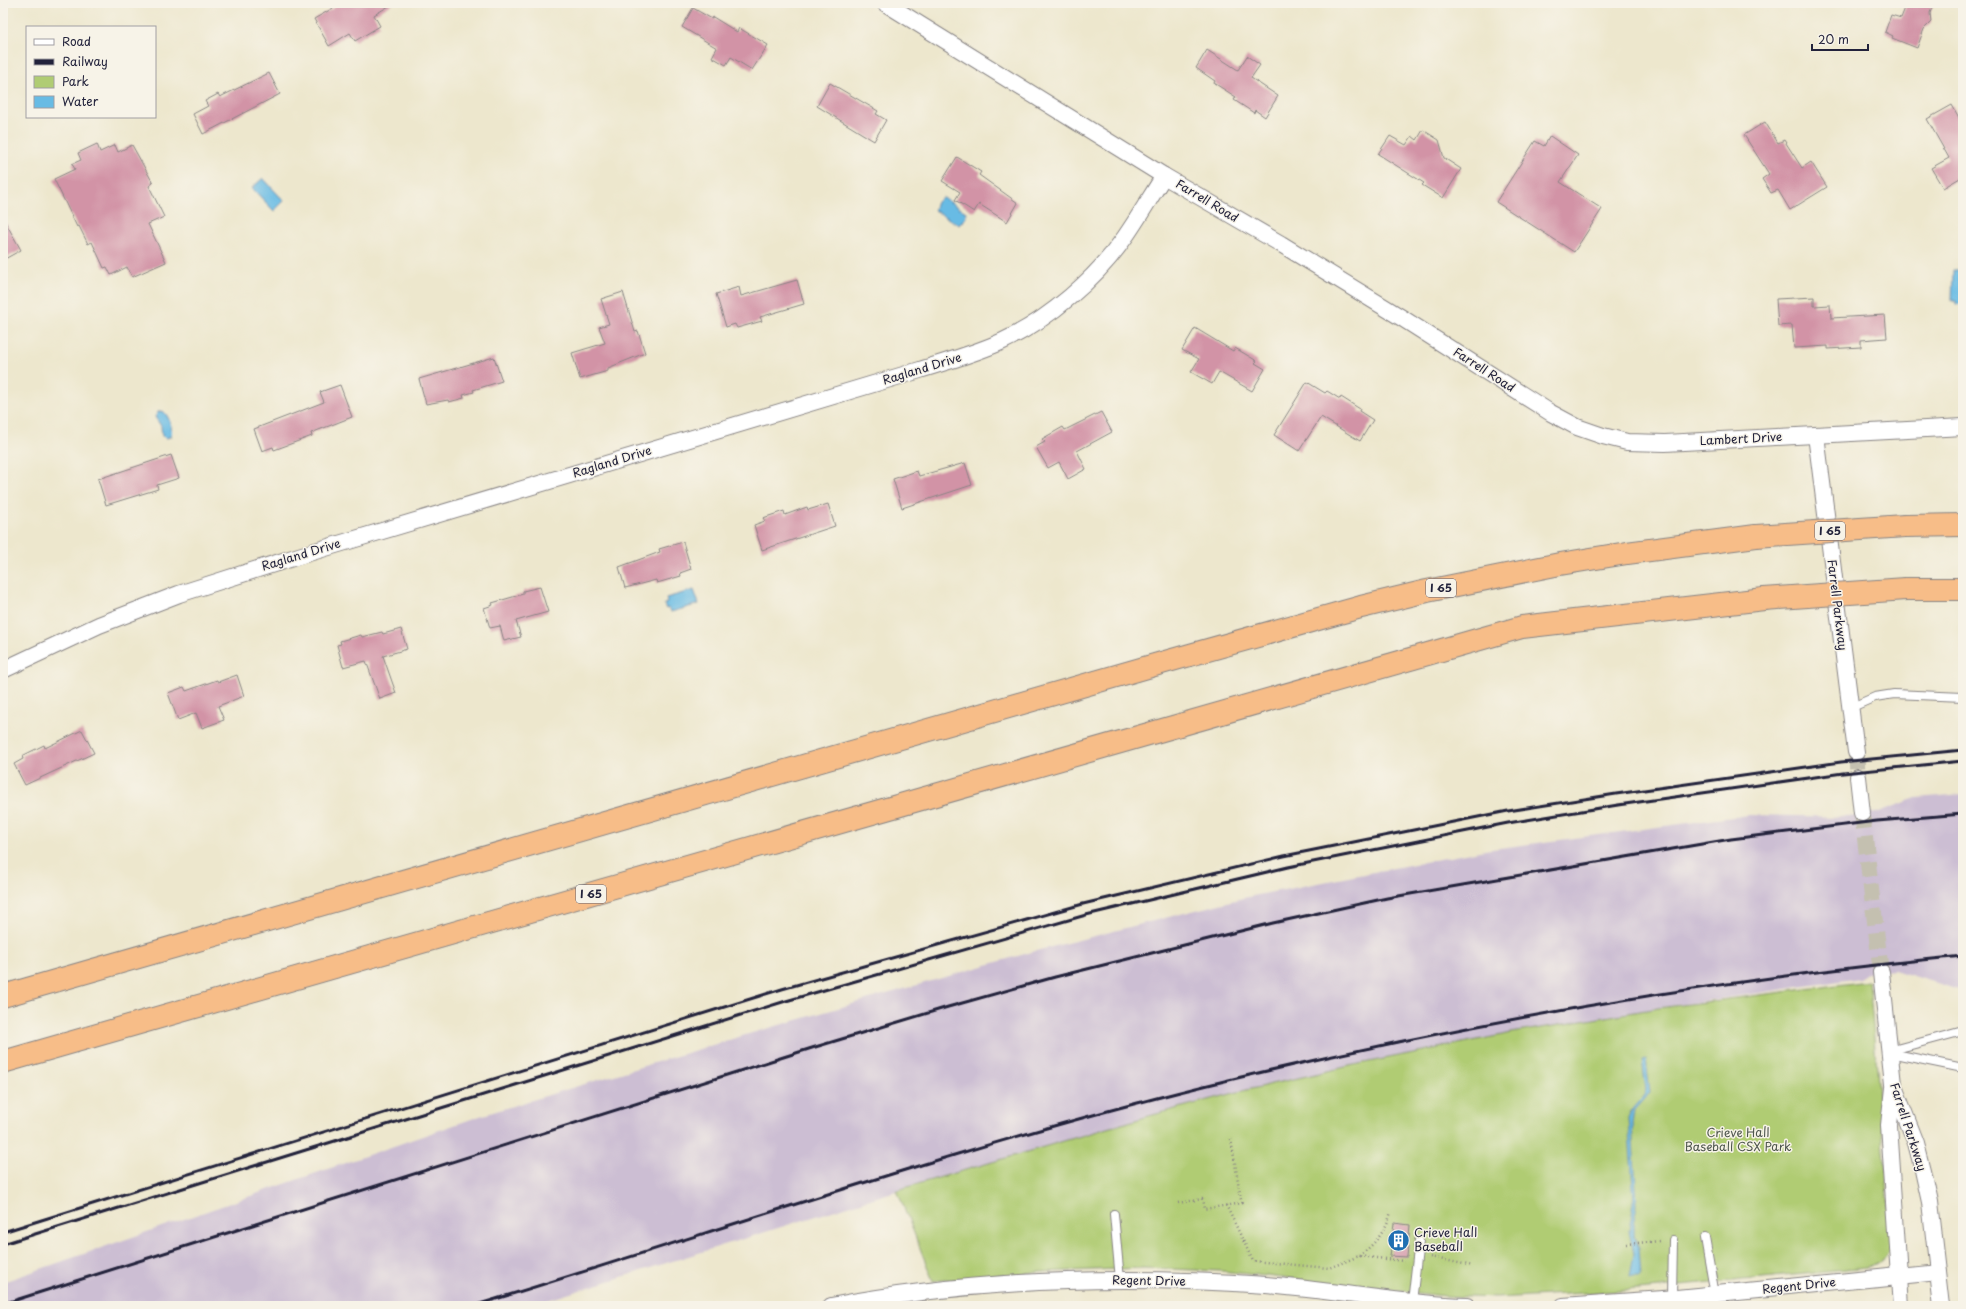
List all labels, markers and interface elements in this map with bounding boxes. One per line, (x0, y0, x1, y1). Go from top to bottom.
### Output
legend (26, 26, 156, 118)
scale bar (1812, 26, 1868, 52)
text: 20 m (1818, 30, 1849, 48)
text: Road (62, 32, 91, 50)
text: Railway (62, 52, 108, 70)
text: Park (62, 72, 89, 90)
text: Water (62, 92, 99, 110)
street label: Farrell Road (1173, 174, 1242, 226)
street label: Farrell Road (1450, 342, 1519, 396)
street label: Ragland Drive (880, 347, 964, 389)
street label: Lambert Drive (1699, 427, 1783, 449)
street label: Ragland Drive (570, 440, 654, 482)
road number: I 65 (1815, 522, 1845, 540)
street label: Ragland Drive (259, 533, 343, 575)
street label: Farrell Parkway (1823, 558, 1853, 651)
road number: I 65 (1426, 579, 1456, 597)
road number: I 65 (576, 885, 606, 903)
street label: Farrell Parkway (1886, 1080, 1932, 1173)
park label: Crieve Hall Baseball CSX Park (1685, 1123, 1791, 1155)
place label: Crieve Hall Baseball (1414, 1223, 1477, 1255)
building icon: Crieve Hall Baseball (1385, 1227, 1411, 1253)
street label: Regent Drive (1112, 1270, 1187, 1290)
street label: Regent Drive (1761, 1272, 1837, 1298)

